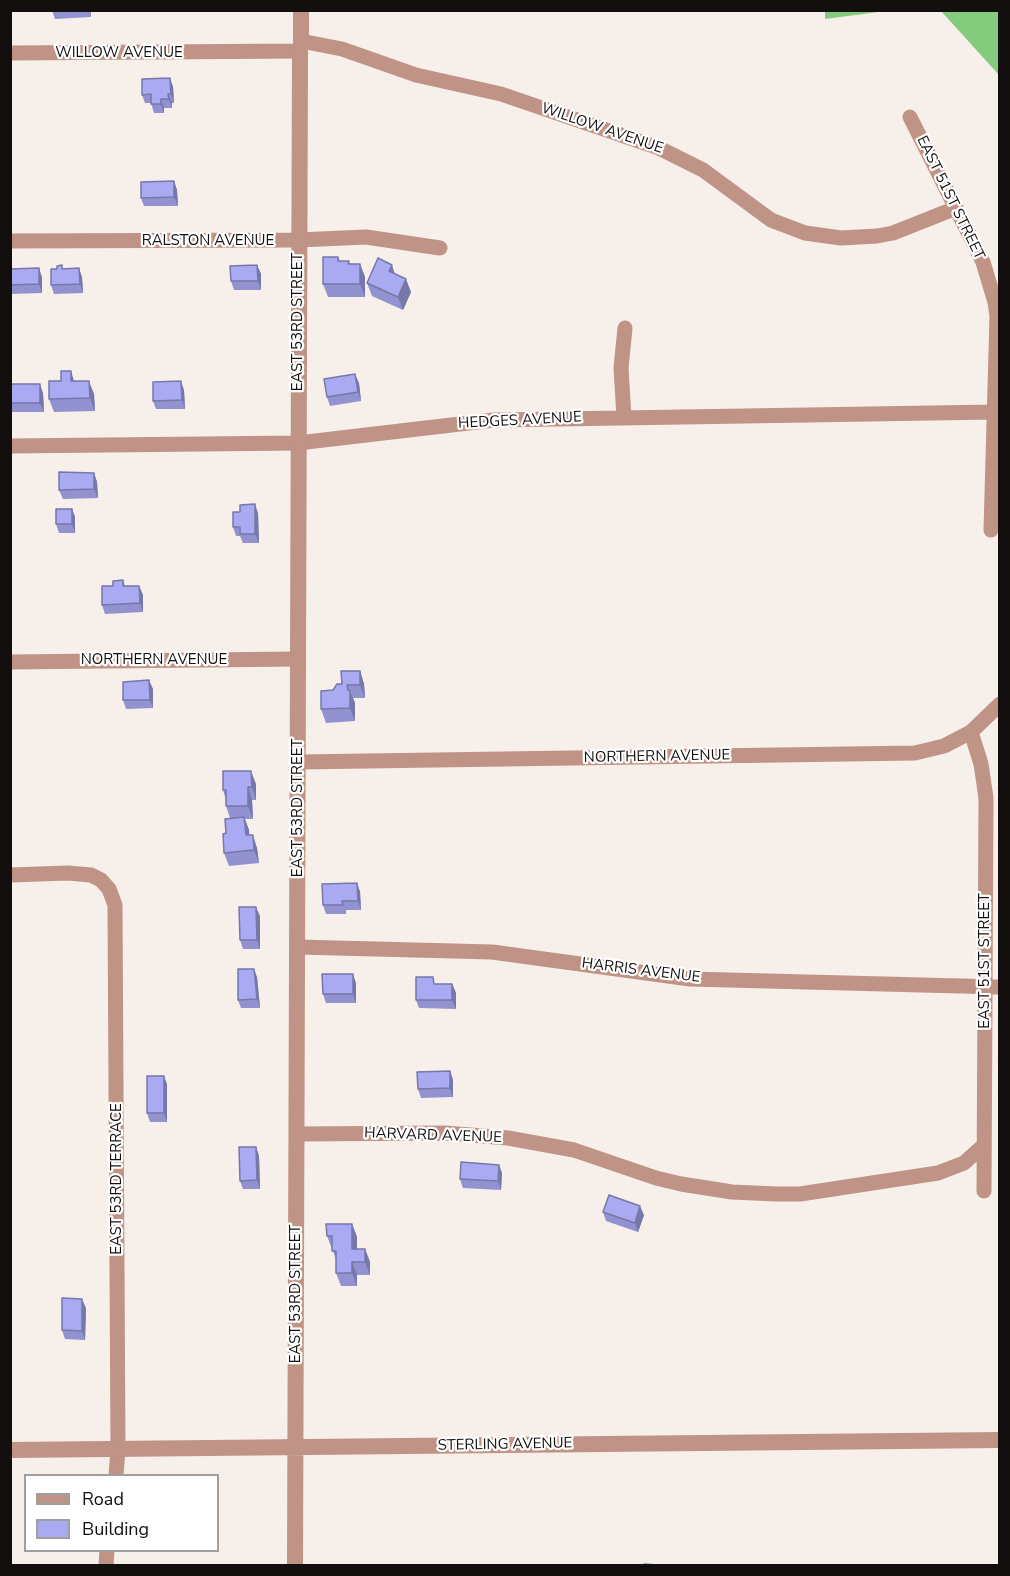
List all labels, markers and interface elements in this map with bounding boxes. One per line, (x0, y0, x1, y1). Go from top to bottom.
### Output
street label: WILLOW AVENUE (55, 44, 183, 62)
street label: WILLOW AVENUE (539, 100, 665, 158)
street label: EAST 51ST STREET (912, 133, 988, 263)
street label: RALSTON AVENUE (142, 232, 274, 250)
street label: EAST 53RD STREET (289, 253, 307, 391)
street label: HEDGES AVENUE (458, 409, 582, 433)
street label: NORTHERN AVENUE (81, 651, 227, 669)
street label: EAST 53RD STREET (289, 739, 307, 877)
street label: NORTHERN AVENUE (584, 747, 730, 767)
street label: EAST 51ST STREET (976, 893, 994, 1029)
street label: HARRIS AVENUE (581, 955, 701, 987)
street label: EAST 53RD TERRACE (108, 1103, 126, 1255)
street label: HARVARD AVENUE (364, 1125, 502, 1147)
street label: EAST 53RD STREET (287, 1225, 305, 1363)
street label: STERLING AVENUE (438, 1435, 572, 1455)
legend (24, 1474, 219, 1552)
text: Road (82, 1487, 124, 1511)
text: Building (82, 1517, 149, 1541)

